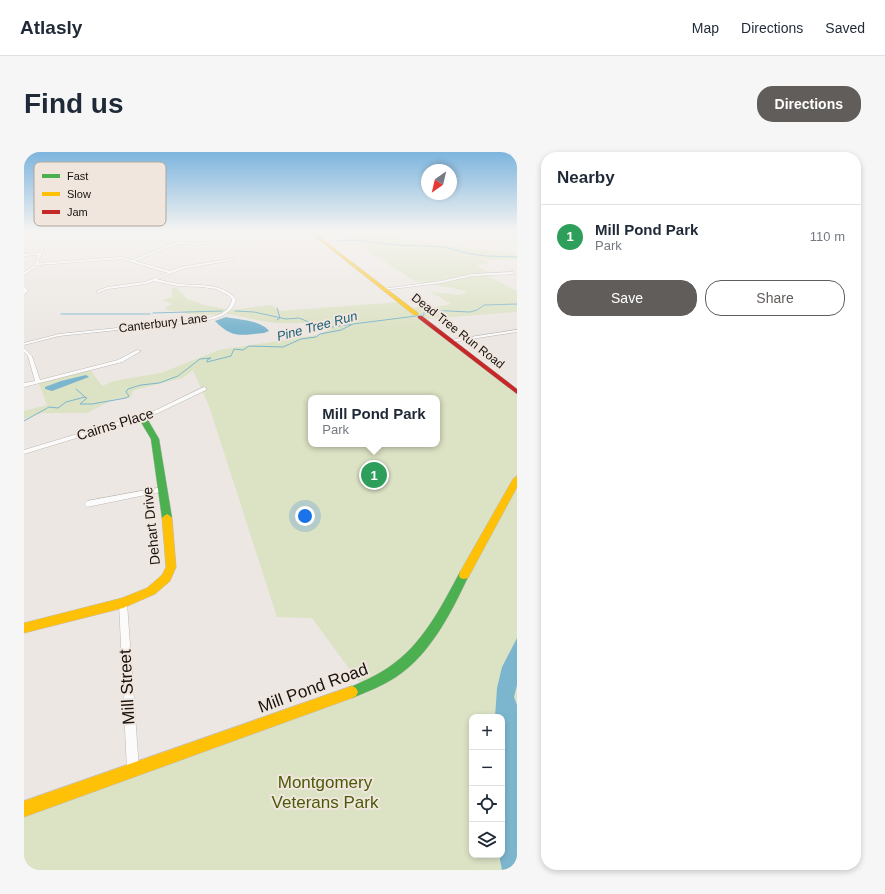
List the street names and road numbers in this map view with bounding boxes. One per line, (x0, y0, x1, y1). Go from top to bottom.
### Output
street label: Dead Tree Run Road (409, 291, 507, 371)
street label: Canterbury Lane (118, 311, 209, 335)
street label: Cairns Place (75, 405, 155, 443)
street label: Dehart Drive (139, 486, 163, 566)
street label: Mill Street (116, 648, 138, 725)
street label: Mill Pond Road (256, 659, 370, 717)

